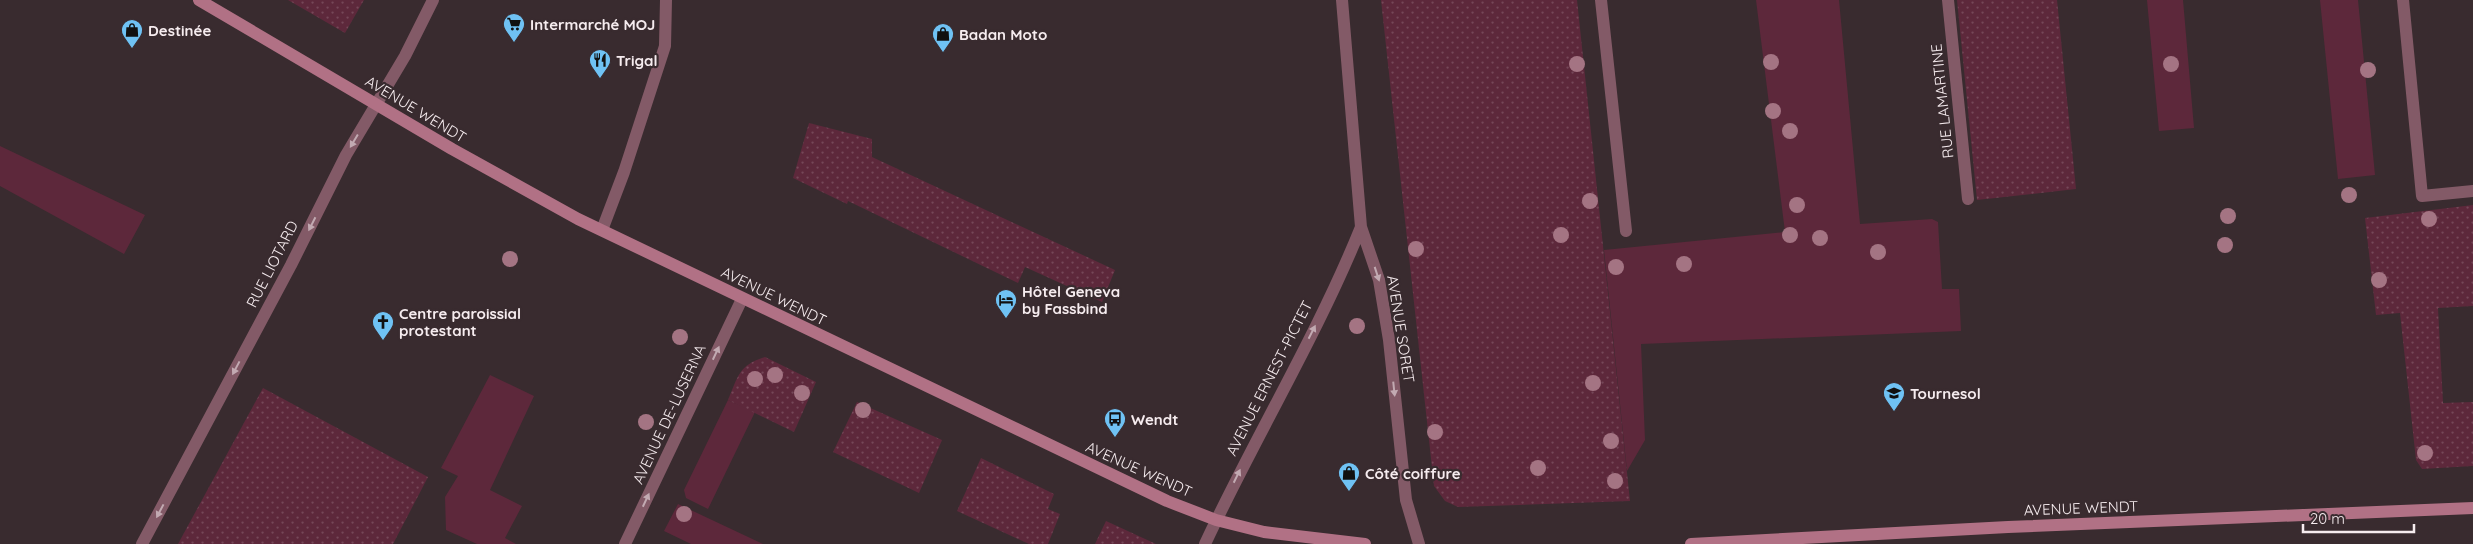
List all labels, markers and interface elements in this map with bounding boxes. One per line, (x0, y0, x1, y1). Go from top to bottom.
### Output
supermarket icon: Intermarché MOJ (502, 12, 526, 43)
place label: Intermarché MOJ (530, 15, 655, 34)
shop icon: Destinée (120, 18, 144, 49)
place label: Destinée (148, 21, 211, 40)
shop icon: Badan Moto (931, 22, 955, 53)
place label: Badan Moto (959, 25, 1047, 44)
street label: RUE LAMARTINE (1927, 43, 1957, 159)
restaurant icon: Trigal (588, 48, 612, 79)
place label: Trigal (616, 51, 658, 70)
street label: AVENUE WENDT (362, 71, 470, 147)
one-way arrow (350, 135, 359, 148)
one-way arrow (308, 216, 316, 231)
street label: RUE LIOTARD (242, 217, 302, 311)
street label: AVENUE WENDT (718, 262, 830, 330)
one-way arrow (1374, 266, 1381, 281)
street label: AVENUE SORET (1383, 274, 1419, 384)
place label: Hôtel Geneva by Fassbind (1022, 282, 1120, 318)
hotel icon: Hôtel Geneva by Fassbind (994, 288, 1018, 319)
street label: AVENUE ERNEST-PICTET (1222, 297, 1316, 459)
place label: Centre paroissial protestant (399, 304, 521, 340)
church icon: Centre paroissial protestant (371, 310, 395, 341)
one-way arrow (1308, 324, 1316, 339)
street label: AVENUE DE-LUSERNA (628, 341, 710, 487)
one-way arrow (712, 346, 720, 360)
one-way arrow (232, 360, 240, 375)
one-way arrow (1390, 381, 1398, 397)
school or university icon: Tournesol (1882, 381, 1906, 412)
place label: Tournesol (1910, 384, 1981, 403)
bus stop icon: Wendt (1103, 407, 1127, 438)
place label: Wendt (1131, 410, 1178, 429)
street label: AVENUE WENDT (1083, 437, 1195, 501)
shop icon: Côté coiffure (1337, 461, 1361, 492)
place label: Côté coiffure (1365, 464, 1461, 483)
one-way arrow (1233, 469, 1241, 483)
one-way arrow (642, 493, 650, 507)
street label: AVENUE WENDT (2023, 497, 2139, 519)
scale bar (2303, 502, 2414, 534)
one-way arrow (155, 504, 164, 518)
text: 20 m (2310, 509, 2345, 528)

